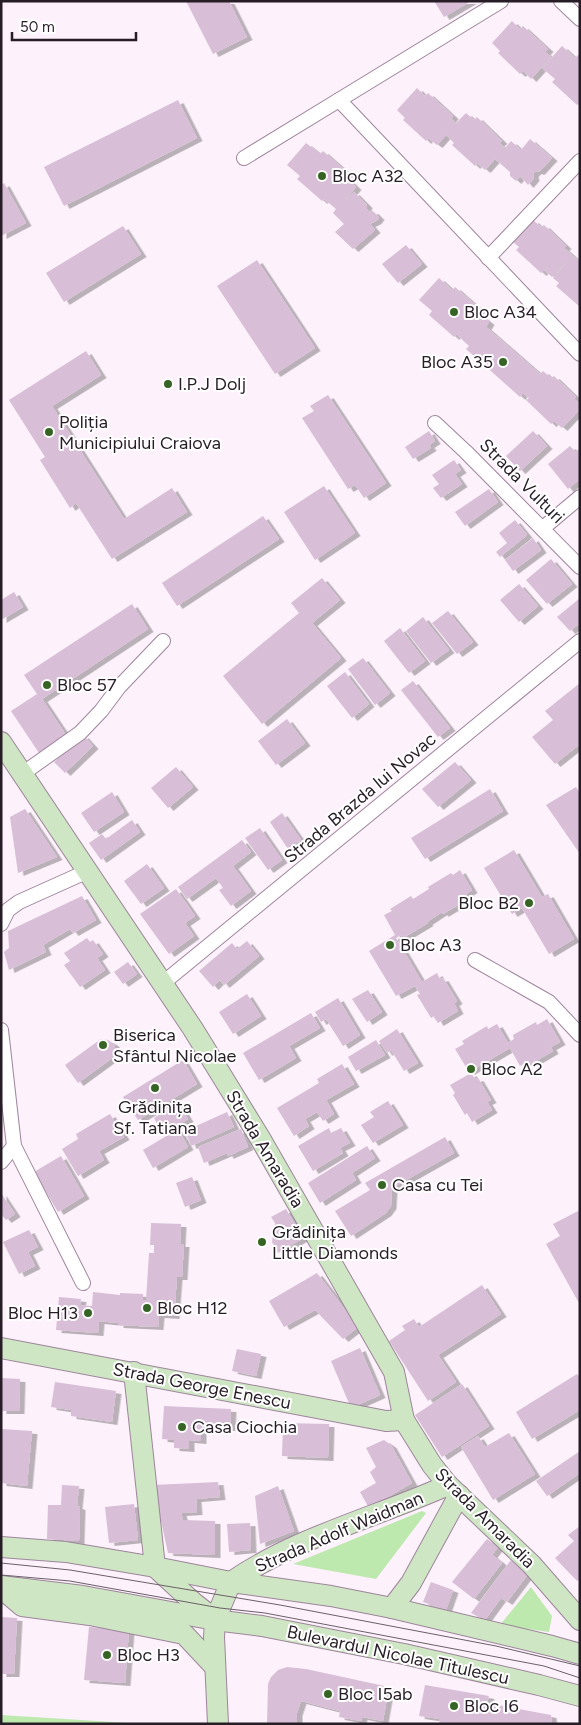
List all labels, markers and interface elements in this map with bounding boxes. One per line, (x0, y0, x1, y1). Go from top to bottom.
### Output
scale bar (12, 10, 136, 42)
text: 50 m (20, 18, 55, 36)
place label: Bloc A32 (332, 165, 404, 187)
marker: Bloc A32 (316, 170, 328, 182)
place label: Bloc A34 (464, 301, 537, 323)
marker: Bloc A34 (448, 306, 460, 318)
place label: Bloc A35 (421, 351, 493, 373)
marker: Bloc A35 (497, 356, 509, 368)
place label: I.P.J Dolj (178, 373, 246, 395)
marker: I.P.J Dolj (162, 378, 174, 390)
place label: Poliția Municipiului Craiova (59, 411, 221, 454)
marker: Poliția Municipiului Craiova (43, 426, 55, 438)
street label: Strada Vulturi (475, 434, 569, 528)
place label: Bloc 57 (57, 674, 117, 696)
marker: Bloc 57 (41, 679, 53, 691)
street label: Strada Brazda lui Novac (280, 728, 441, 868)
place label: Bloc B2 (458, 892, 519, 914)
marker: Bloc B2 (523, 897, 535, 909)
place label: Bloc A3 (400, 934, 462, 956)
marker: Bloc A3 (384, 939, 396, 951)
place label: Biserica Sfântul Nicolae (113, 1024, 237, 1067)
marker: Biserica Sfântul Nicolae (97, 1039, 109, 1051)
place label: Bloc A2 (481, 1058, 543, 1080)
marker: Bloc A2 (465, 1063, 477, 1075)
marker: Grădinița Sf. Tatiana (149, 1082, 161, 1094)
street label: Strada Amaradia (221, 1086, 309, 1212)
place label: Grădinița Sf. Tatiana (113, 1096, 197, 1139)
place label: Casa cu Tei (392, 1174, 483, 1196)
marker: Casa cu Tei (376, 1179, 388, 1191)
place label: Grădinița Little Diamonds (272, 1221, 398, 1264)
marker: Grădinița Little Diamonds (256, 1236, 268, 1248)
place label: Bloc H12 (157, 1297, 228, 1319)
place label: Bloc H13 (8, 1302, 78, 1324)
marker: Bloc H12 (141, 1302, 153, 1314)
marker: Bloc H13 (82, 1307, 94, 1319)
street label: Strada George Enescu (111, 1358, 293, 1414)
place label: Casa Ciochia (192, 1416, 297, 1438)
marker: Casa Ciochia (176, 1421, 188, 1433)
street label: Strada Amaradia (430, 1463, 540, 1573)
street label: Strada Adolf Waidman (252, 1487, 426, 1577)
street label: Bulevardul Nicolae Titulescu (285, 1621, 511, 1689)
place label: Bloc H3 (117, 1644, 180, 1666)
marker: Bloc H3 (101, 1649, 113, 1661)
place label: Bloc I5ab (338, 1683, 413, 1705)
marker: Bloc I5ab (322, 1688, 334, 1700)
place label: Bloc I6 (464, 1695, 519, 1717)
marker: Bloc I6 (448, 1700, 460, 1712)

